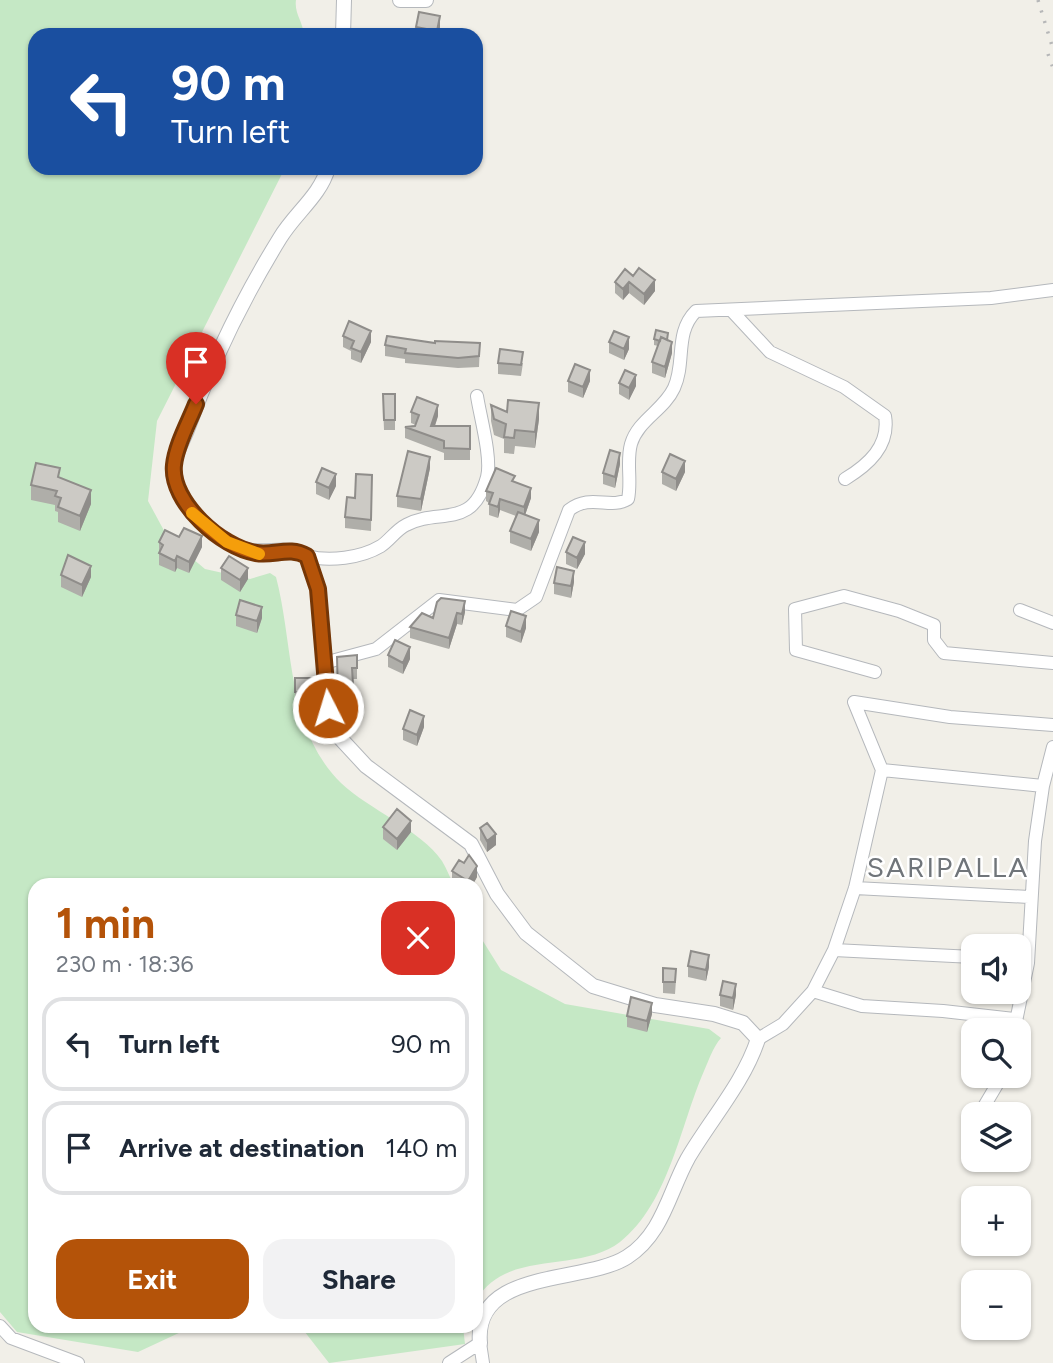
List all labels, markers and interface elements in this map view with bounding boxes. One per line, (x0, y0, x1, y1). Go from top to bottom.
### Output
text: 90 m (171, 53, 286, 112)
icon: left (56, 56, 147, 147)
text: Turn left (171, 113, 290, 151)
pin (166, 332, 226, 404)
icon: arrive (177, 343, 215, 381)
position arrow (291, 671, 365, 745)
district label: SARIPALLA (867, 850, 1029, 884)
text: 1 min (56, 898, 155, 949)
button: close (381, 901, 455, 975)
map controls (961, 934, 1031, 1340)
button: sound (961, 934, 1031, 1004)
text: 230 m · 18:36 (56, 950, 194, 978)
button: search (961, 1018, 1031, 1088)
icon: left (60, 1025, 98, 1063)
text: Turn left (119, 1028, 220, 1060)
text: 90 m (391, 1028, 451, 1060)
button: layers (961, 1102, 1031, 1172)
icon: arrive (60, 1129, 98, 1167)
text: Arrive at destination (119, 1132, 364, 1164)
text: 140 m (385, 1132, 457, 1164)
button: + (961, 1186, 1031, 1256)
button: Exit (56, 1239, 249, 1319)
button: Share (263, 1239, 455, 1319)
button: − (961, 1270, 1031, 1340)

